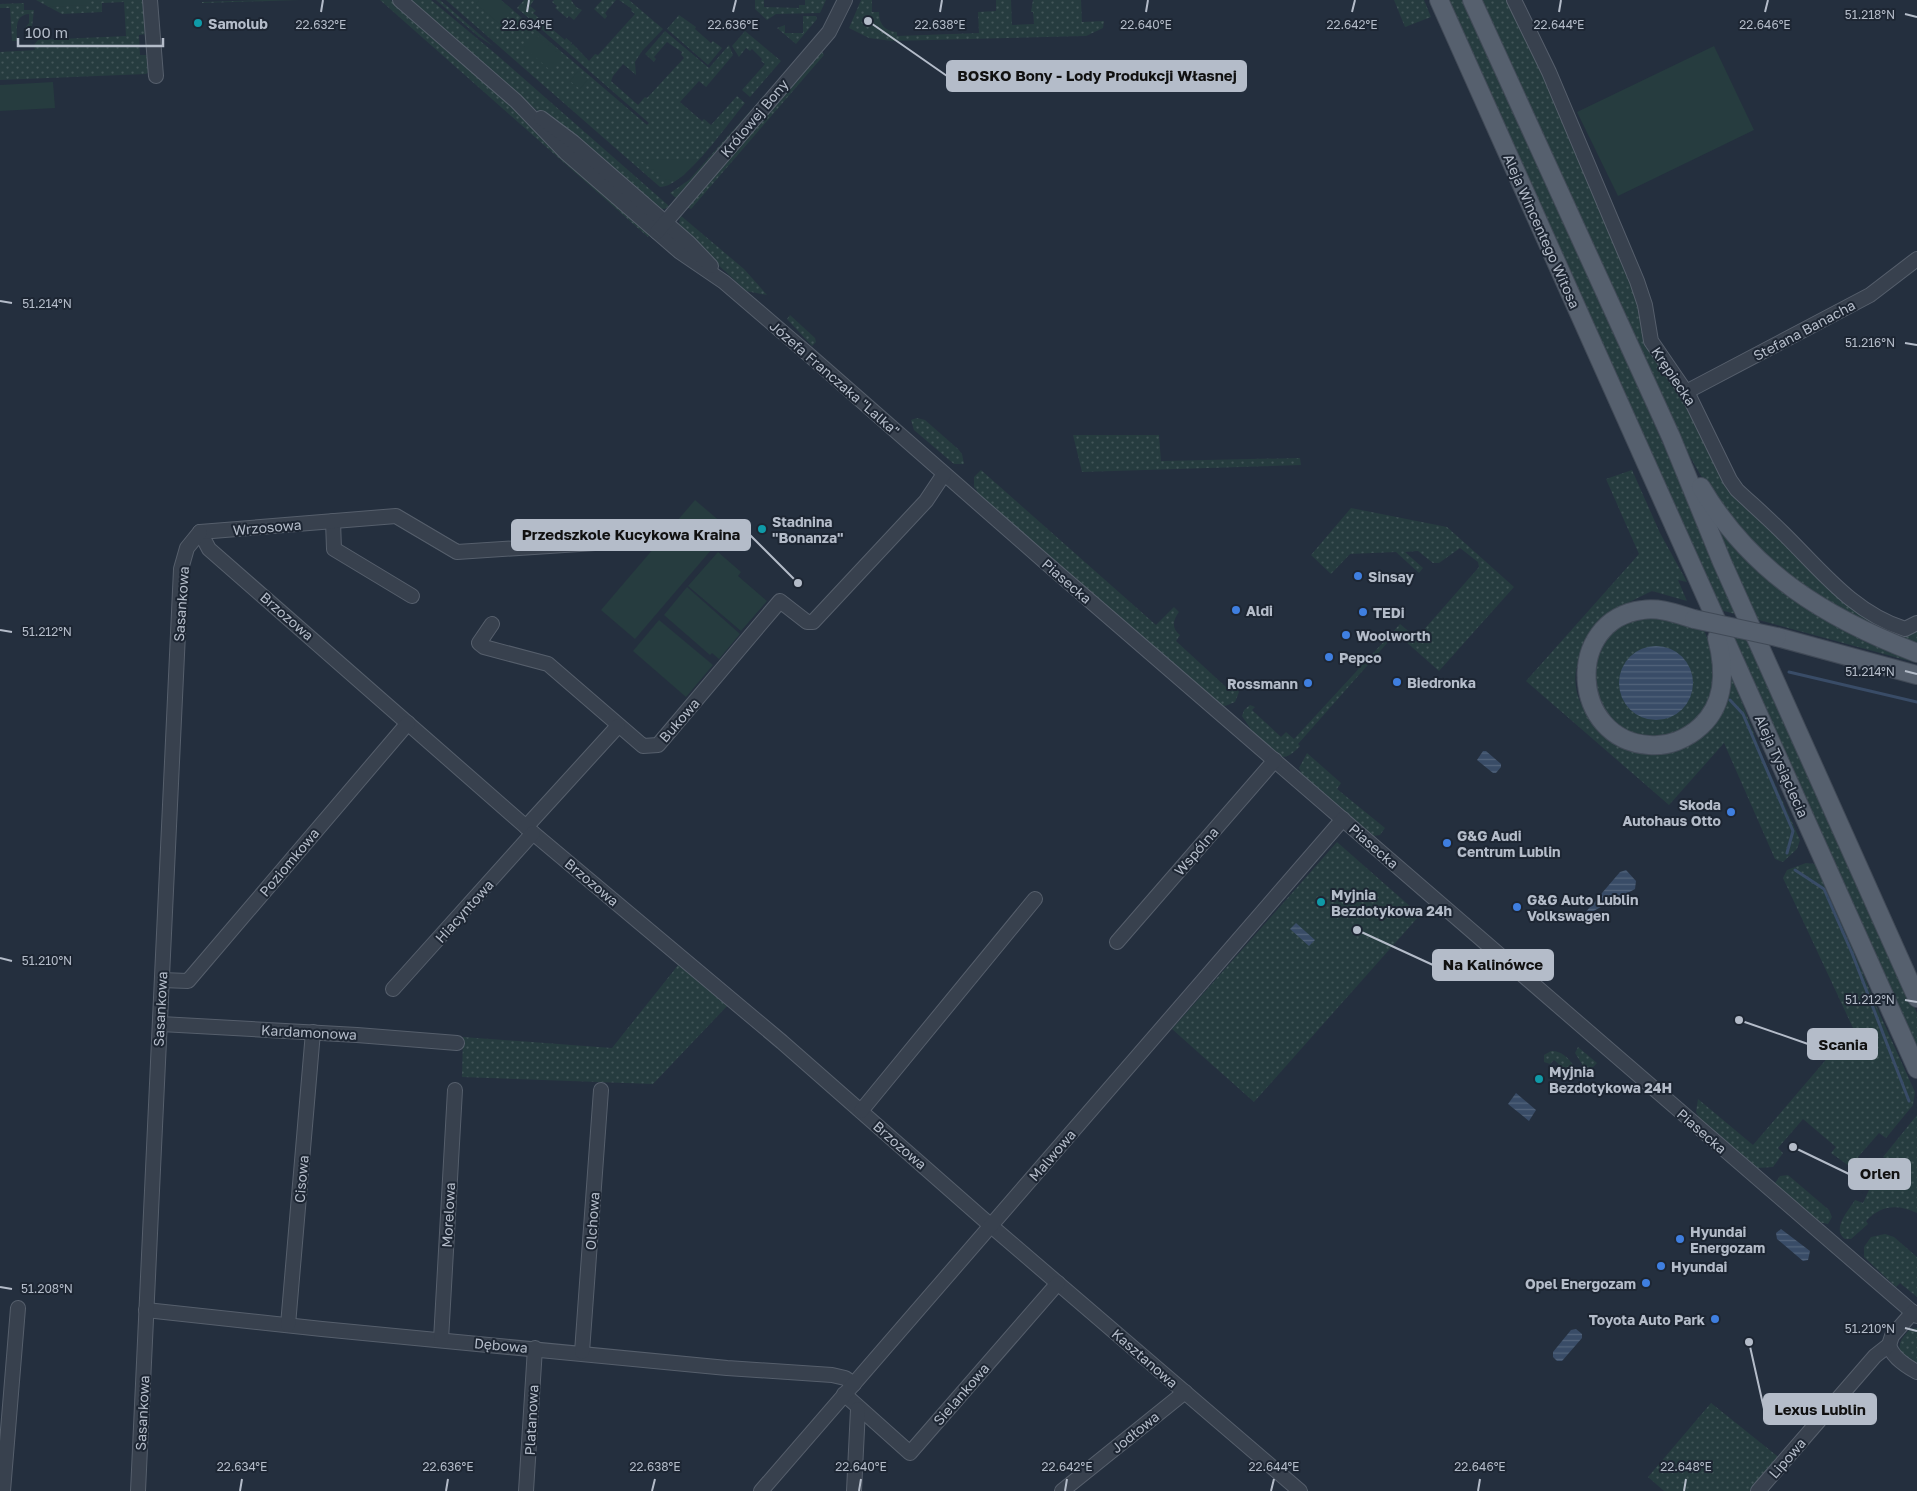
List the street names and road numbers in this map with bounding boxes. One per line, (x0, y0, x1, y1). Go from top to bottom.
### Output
street label: Królowej Bony (716, 75, 792, 160)
street label: Aleja Wincentego Witosa (1500, 151, 1584, 311)
street label: Stefana Banacha (1750, 296, 1858, 364)
street label: Józefa Franczaka "Lalka" (767, 317, 903, 439)
street label: Krępiecka (1648, 344, 1700, 408)
street label: Wrzosowa (232, 516, 302, 538)
street label: Piasecka (1039, 555, 1095, 607)
street label: Sasankowa (170, 566, 192, 642)
street label: Brzozowa (257, 588, 317, 644)
street label: Bukowa (655, 695, 703, 745)
street label: Aleja Tysiąclecia (1752, 712, 1812, 820)
street label: Piasecka (1346, 820, 1402, 872)
street label: Wspólna (1170, 823, 1222, 879)
street label: Poziomkowa (255, 824, 323, 900)
street label: Brzozowa (562, 855, 622, 909)
street label: Hiacyntowa (431, 876, 497, 946)
street label: Sasankowa (150, 971, 170, 1047)
street label: Kardamonowa (261, 1021, 357, 1043)
street label: Piasecka (1674, 1105, 1730, 1157)
street label: Brzozowa (870, 1117, 930, 1173)
street label: Malwowa (1025, 1126, 1079, 1184)
street label: Cisowa (290, 1154, 312, 1204)
street label: Morelowa (438, 1182, 458, 1248)
street label: Olchowa (581, 1191, 603, 1251)
street label: Kasztanowa (1109, 1325, 1181, 1391)
street label: Dębowa (473, 1334, 529, 1356)
street label: Sielankowa (929, 1359, 993, 1429)
street label: Sasankowa (132, 1375, 152, 1451)
street label: Platanowa (521, 1384, 541, 1456)
street label: Jodłowa (1108, 1408, 1162, 1456)
street label: Lipowa (1765, 1434, 1809, 1482)

